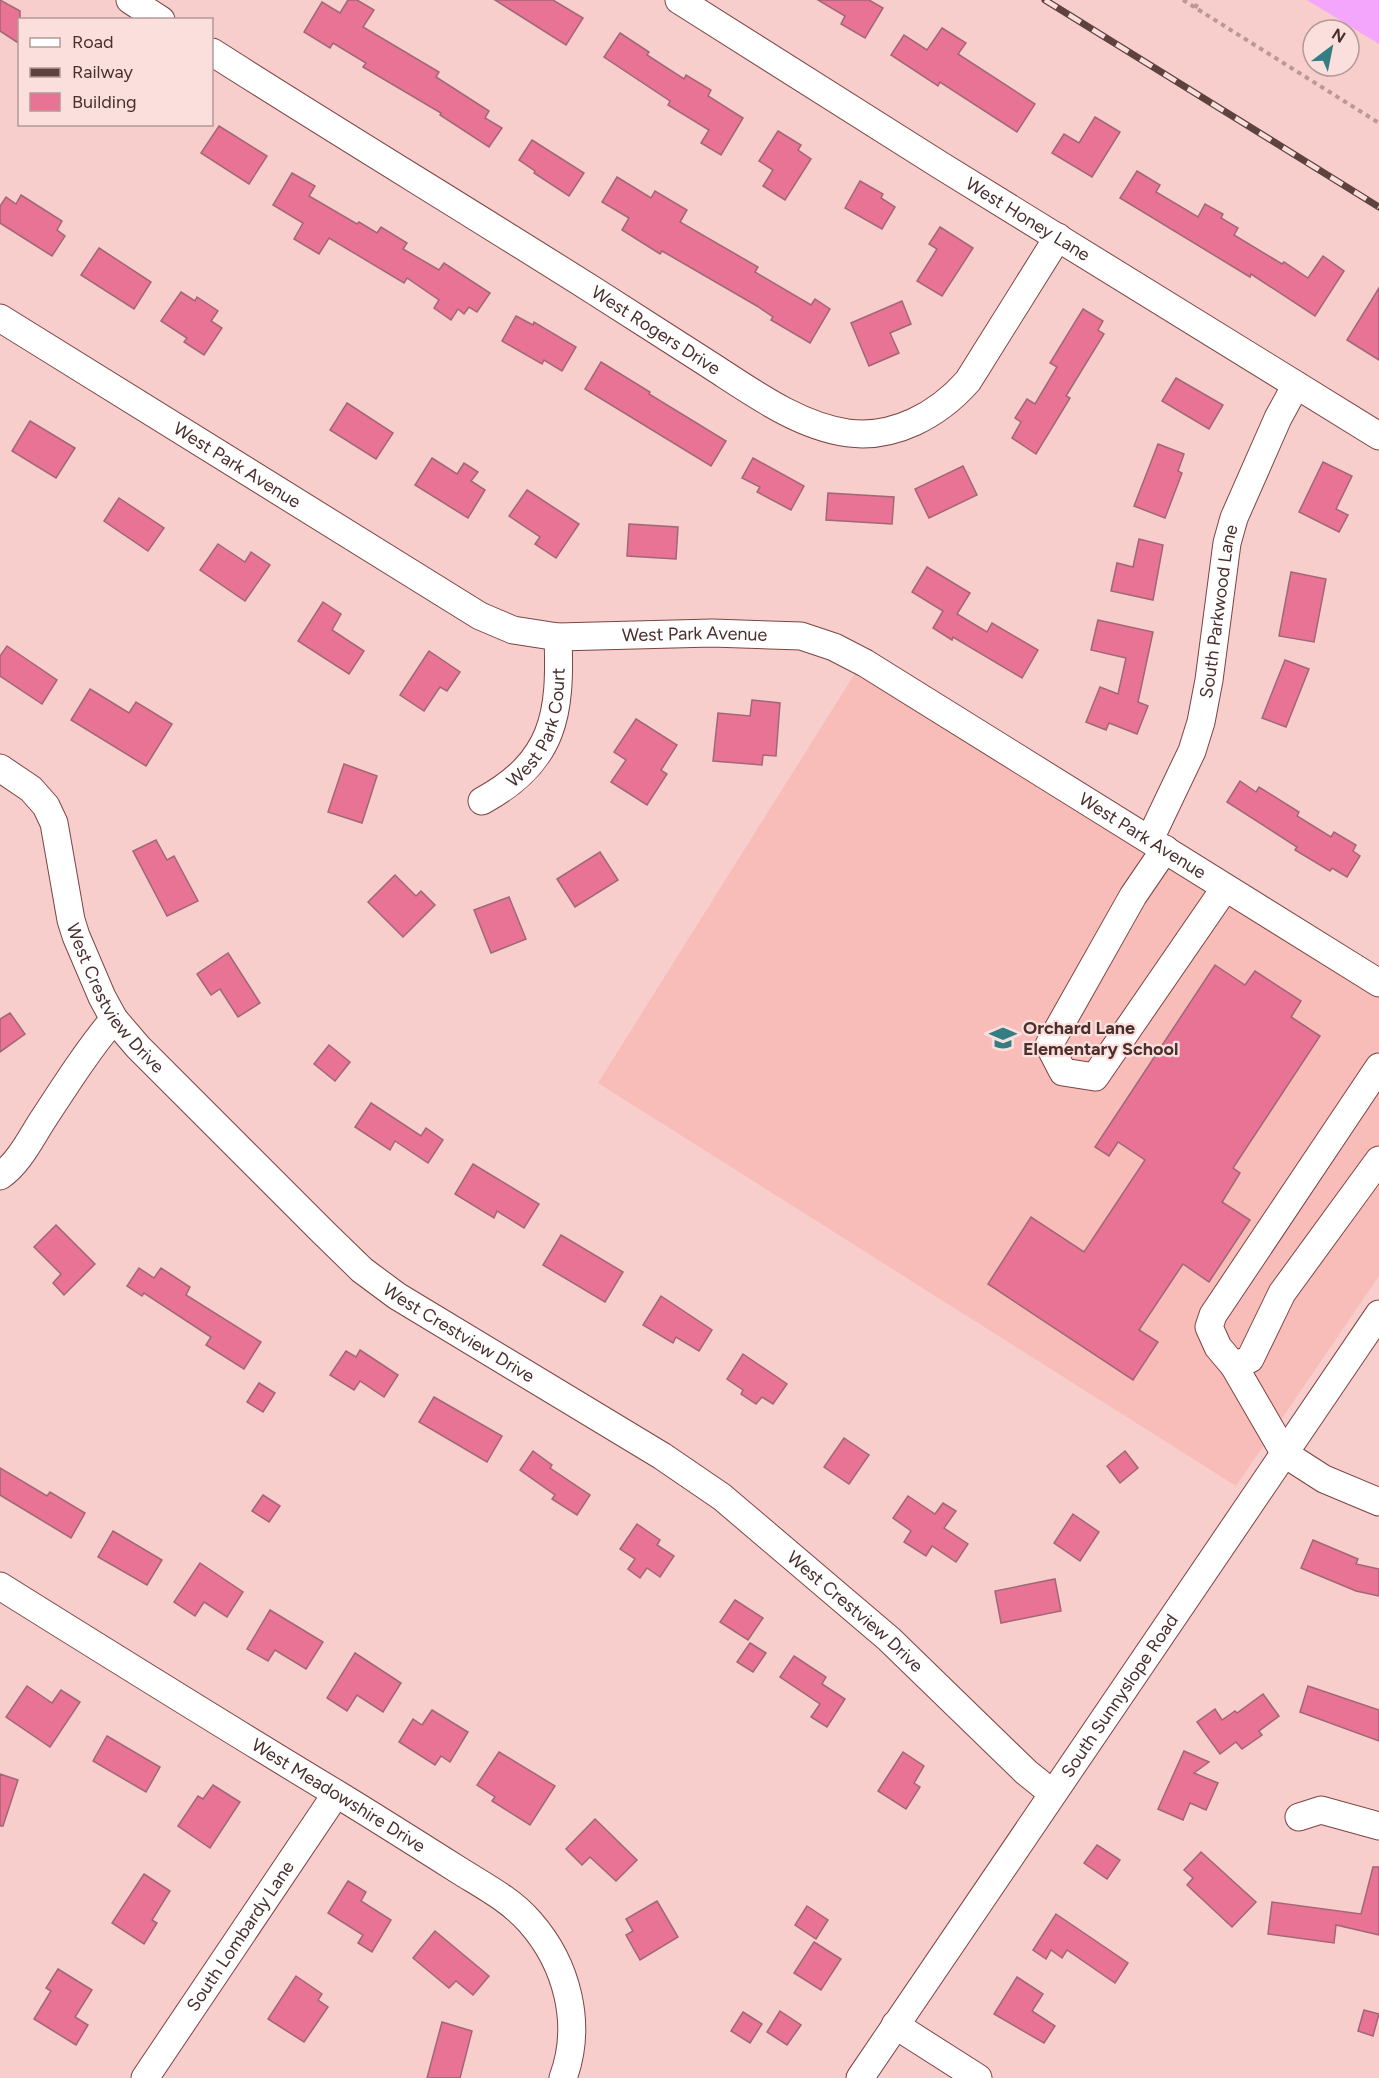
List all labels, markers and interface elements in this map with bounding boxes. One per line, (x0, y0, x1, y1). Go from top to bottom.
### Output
legend (18, 18, 213, 126)
north arrow (1301, 18, 1361, 78)
text: N (1328, 24, 1349, 47)
text: Road (72, 31, 113, 53)
text: Railway (72, 61, 134, 83)
text: Building (72, 91, 137, 113)
street label: West Honey Lane (962, 173, 1094, 266)
street label: West Rogers Drive (587, 281, 725, 380)
street label: West Park Avenue (169, 417, 305, 513)
street label: South Parkwood Lane (1195, 522, 1243, 700)
street label: West Park Avenue (621, 622, 768, 646)
street label: West Park Court (502, 668, 570, 792)
street label: West Park Avenue (1075, 788, 1210, 884)
street label: West Crestview Drive (62, 920, 169, 1078)
place label: Orchard Lane Elementary School (1023, 1017, 1178, 1060)
school or university icon: Orchard Lane Elementary School (988, 1023, 1018, 1053)
street label: West Crestview Drive (379, 1278, 539, 1388)
street label: West Crestview Drive (783, 1546, 928, 1677)
street label: South Sunnyslope Road (1056, 1610, 1183, 1782)
street label: West Meadowshire Drive (248, 1734, 429, 1857)
street label: South Lombardy Lane (182, 1856, 299, 2016)

